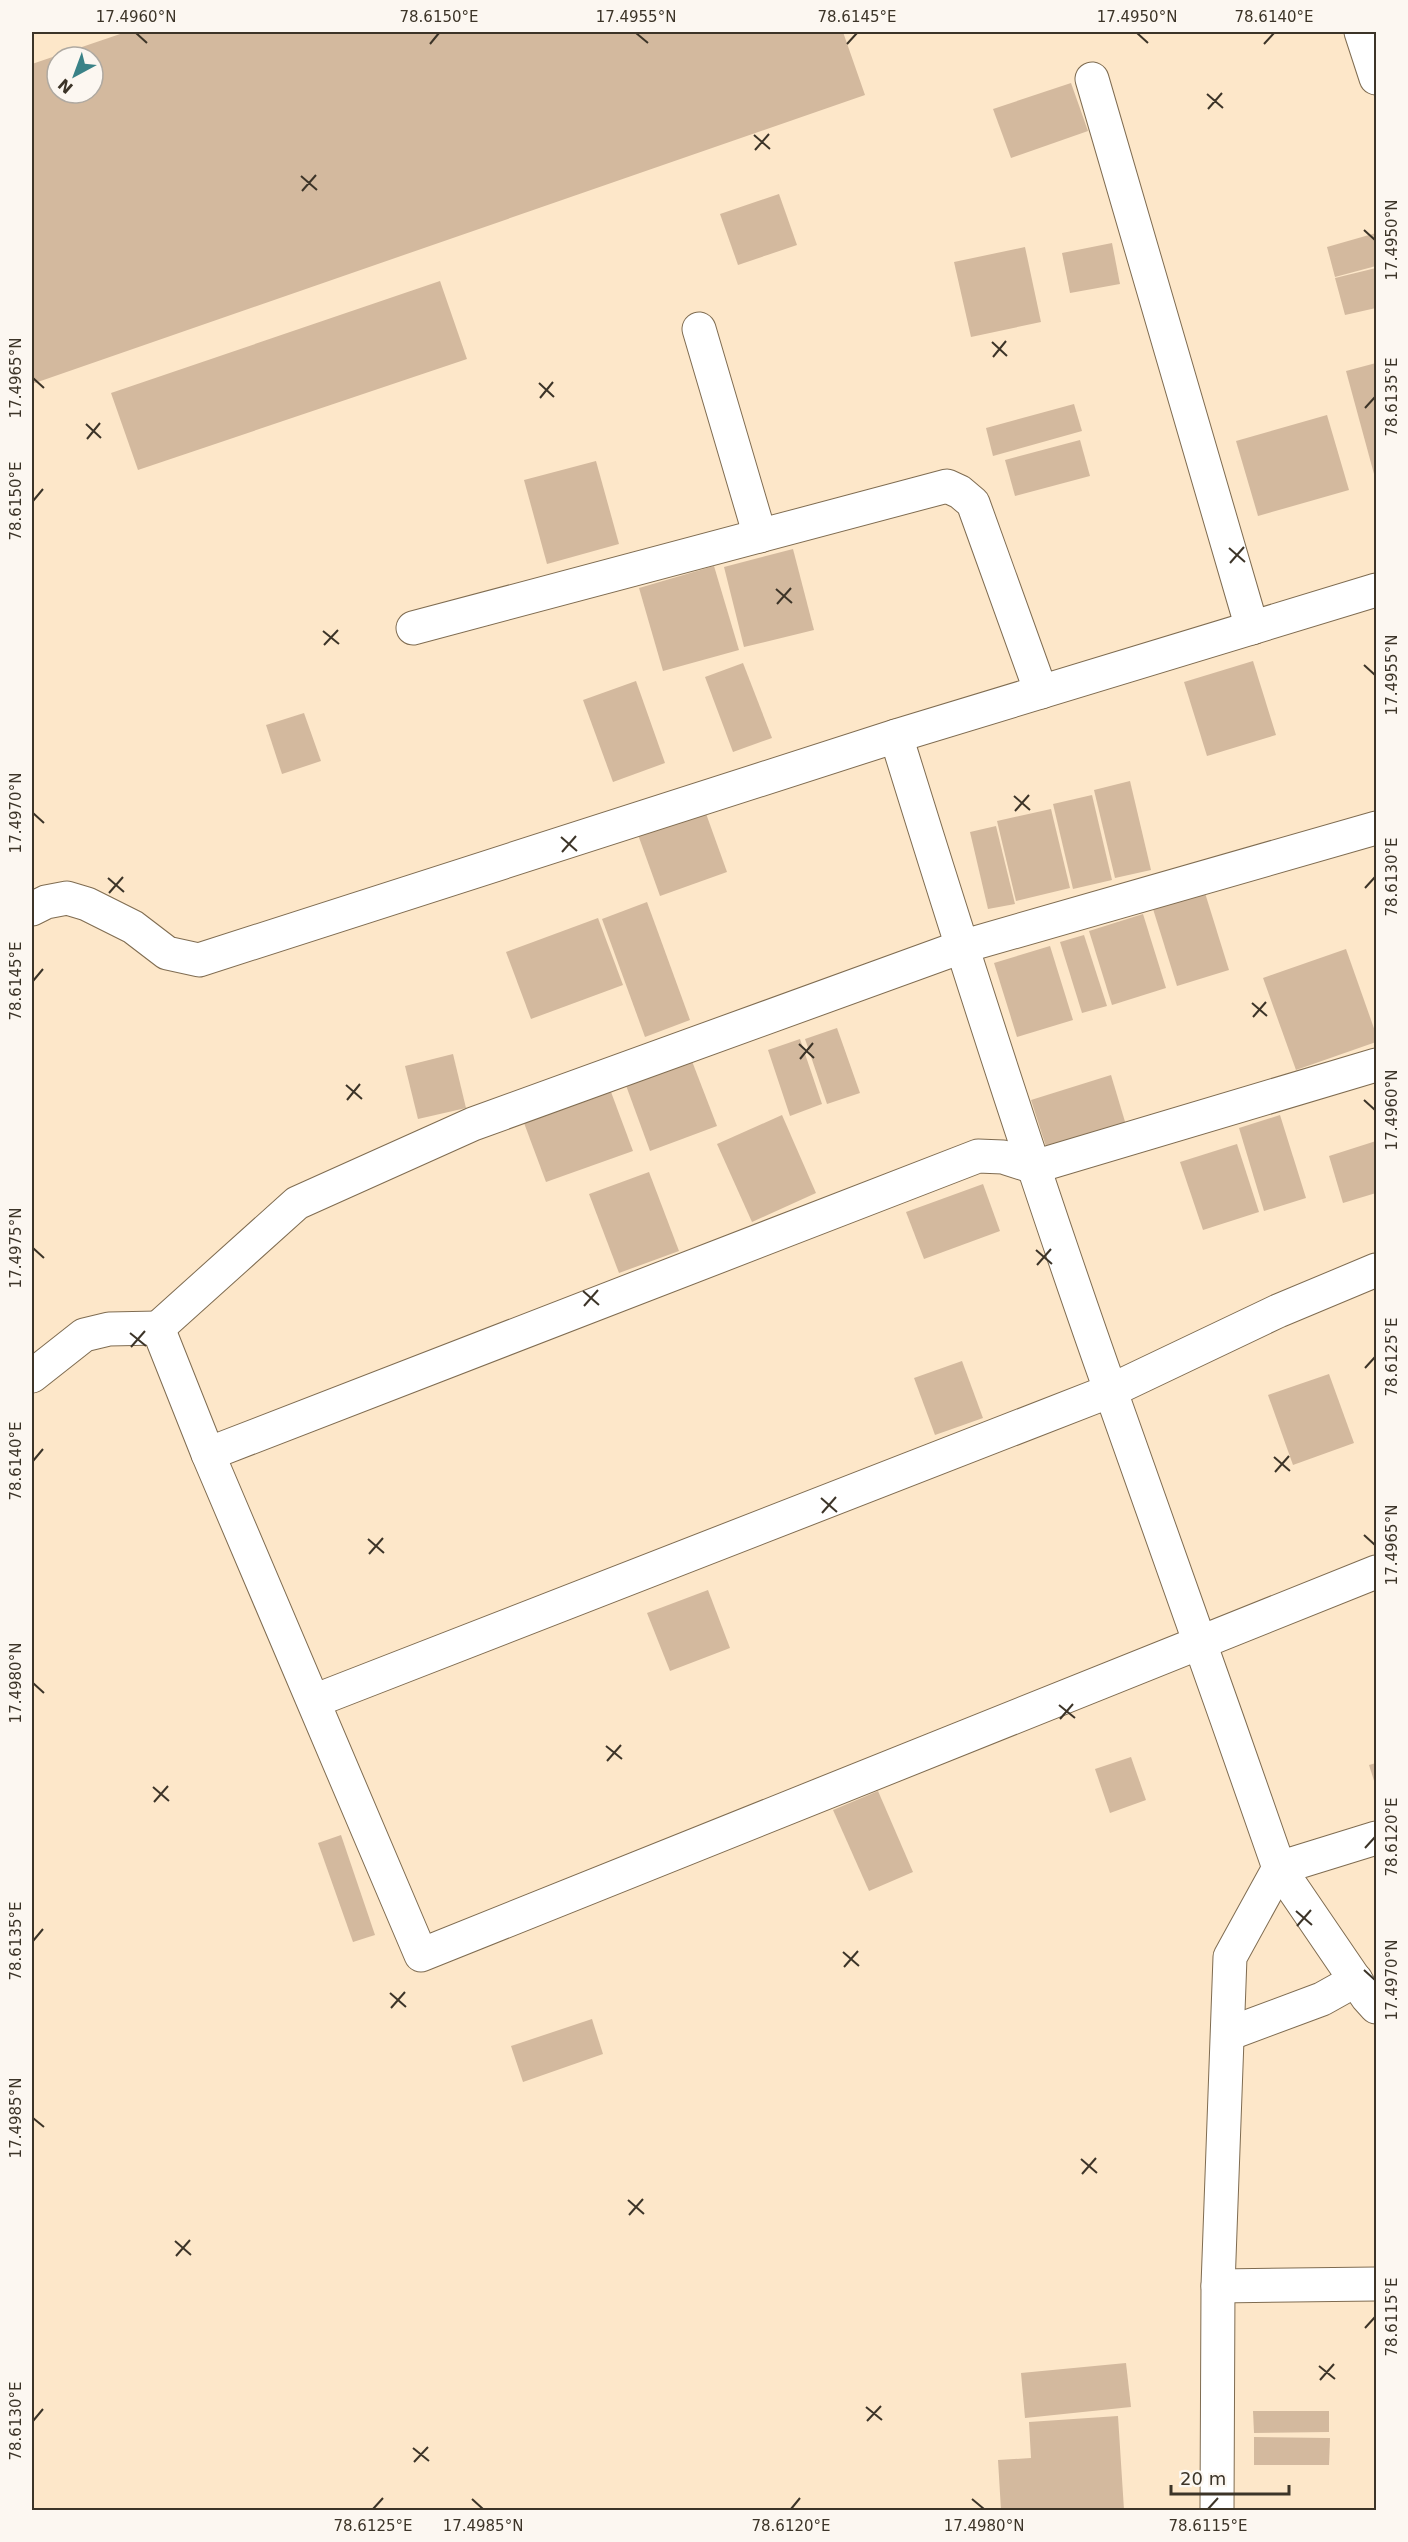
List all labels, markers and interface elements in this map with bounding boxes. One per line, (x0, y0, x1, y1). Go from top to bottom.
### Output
text: 17.4960°N (96, 8, 176, 26)
text: 78.6150°E (399, 8, 479, 26)
text: 17.4955°N (596, 8, 676, 26)
text: 78.6145°E (817, 8, 897, 26)
text: 17.4950°N (1097, 8, 1177, 26)
text: 78.6140°E (1234, 8, 1314, 26)
north arrow (45, 45, 105, 105)
text: N (54, 74, 77, 98)
text: 17.4950°N (1383, 200, 1401, 280)
text: 17.4965°N (7, 338, 25, 418)
text: 78.6135°E (1383, 357, 1401, 437)
text: 78.6150°E (7, 461, 25, 541)
text: 17.4955°N (1383, 635, 1401, 715)
text: 17.4970°N (7, 773, 25, 853)
text: 78.6130°E (1383, 837, 1401, 917)
text: 78.6145°E (7, 941, 25, 1021)
text: 17.4960°N (1383, 1070, 1401, 1150)
text: 17.4975°N (7, 1208, 25, 1288)
text: 78.6125°E (1383, 1317, 1401, 1397)
text: 78.6140°E (7, 1421, 25, 1501)
text: 17.4965°N (1383, 1505, 1401, 1585)
text: 17.4980°N (7, 1643, 25, 1723)
text: 78.6120°E (1383, 1797, 1401, 1877)
text: 78.6135°E (7, 1901, 25, 1981)
text: 17.4970°N (1383, 1940, 1401, 2020)
text: 17.4985°N (7, 2078, 25, 2158)
text: 78.6115°E (1383, 2277, 1401, 2357)
text: 78.6130°E (7, 2381, 25, 2461)
scale bar (1171, 2458, 1290, 2496)
text: 20 m (1180, 2468, 1226, 2489)
text: 78.6125°E (333, 2517, 413, 2535)
text: 17.4985°N (443, 2517, 523, 2535)
text: 78.6120°E (751, 2517, 831, 2535)
text: 17.4980°N (944, 2517, 1024, 2535)
text: 78.6115°E (1168, 2517, 1248, 2535)

